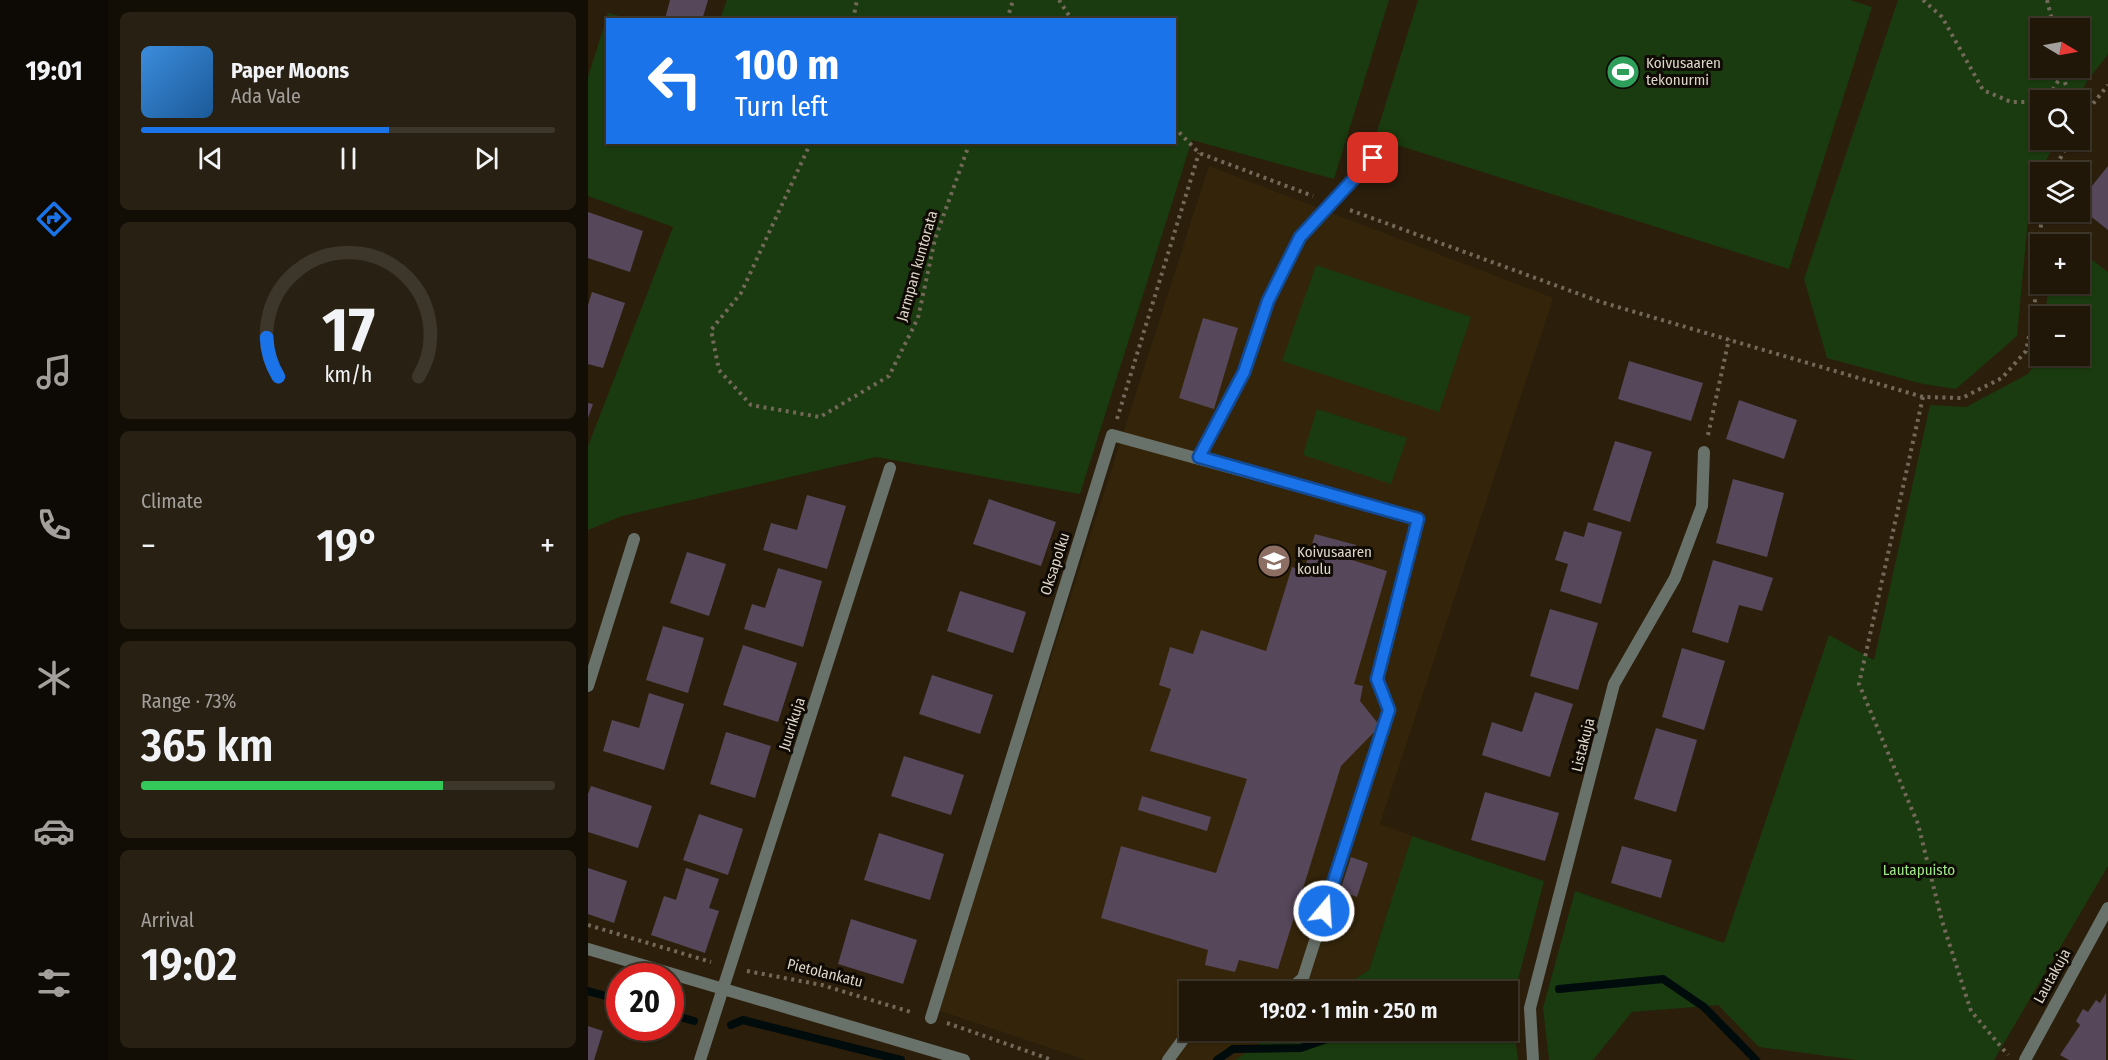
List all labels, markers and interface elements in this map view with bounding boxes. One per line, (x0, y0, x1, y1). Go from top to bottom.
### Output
north arrow (2030, 18, 2090, 78)
map controls (2030, 18, 2090, 366)
text: 100 m (735, 40, 839, 90)
icon: left (636, 42, 714, 120)
sports icon: Koivusaaren tekonurmi (1605, 54, 1641, 90)
place label: Koivusaaren tekonurmi (1646, 54, 1721, 89)
text: 19:01 (25, 55, 83, 87)
text: Paper Moons (231, 57, 349, 84)
text: Ada Vale (231, 84, 301, 108)
button: search (2030, 90, 2090, 150)
text: Turn left (735, 91, 828, 123)
pin (1347, 132, 1398, 183)
icon: arrive (1356, 141, 1389, 174)
icon: previous (194, 142, 227, 175)
icon: pause (332, 142, 365, 175)
icon: next (470, 142, 503, 175)
button: layers (2030, 162, 2090, 222)
icon: directions (33, 198, 75, 240)
street label: Jarmpan kuntorata (893, 209, 941, 323)
button: + (2030, 234, 2090, 294)
text: 17 (322, 294, 374, 369)
button: − (2030, 306, 2090, 366)
icon: music (33, 351, 75, 393)
text: km/h (324, 363, 372, 389)
text: Climate (141, 489, 203, 513)
icon: phone (33, 504, 75, 546)
text: 19° (317, 519, 379, 573)
text: − (141, 526, 156, 566)
text: + (540, 526, 555, 566)
street label: Oksapolku (1036, 531, 1074, 597)
school or university icon: Koivusaaren koulu (1256, 543, 1292, 579)
place label: Koivusaaren koulu (1297, 543, 1372, 578)
icon: climate (33, 657, 75, 699)
text: Range · 73% (141, 689, 237, 713)
street label: Juurikuja (775, 695, 809, 753)
street label: Listakuja (1568, 716, 1598, 774)
text: 365 km (141, 719, 273, 773)
icon: car (33, 810, 75, 852)
park label: Lautapuisto (1883, 861, 1955, 879)
position arrow (1292, 879, 1356, 943)
text: Arrival (141, 908, 194, 932)
text: 19:02 (141, 938, 237, 992)
street label: Lautakuja (2030, 946, 2074, 1006)
street label: Pietolankatu (785, 955, 865, 991)
icon: filters (33, 962, 75, 1004)
speed limit sign: 20 (606, 963, 684, 1041)
text: 19:02 · 1 min · 250 m (1259, 997, 1438, 1024)

